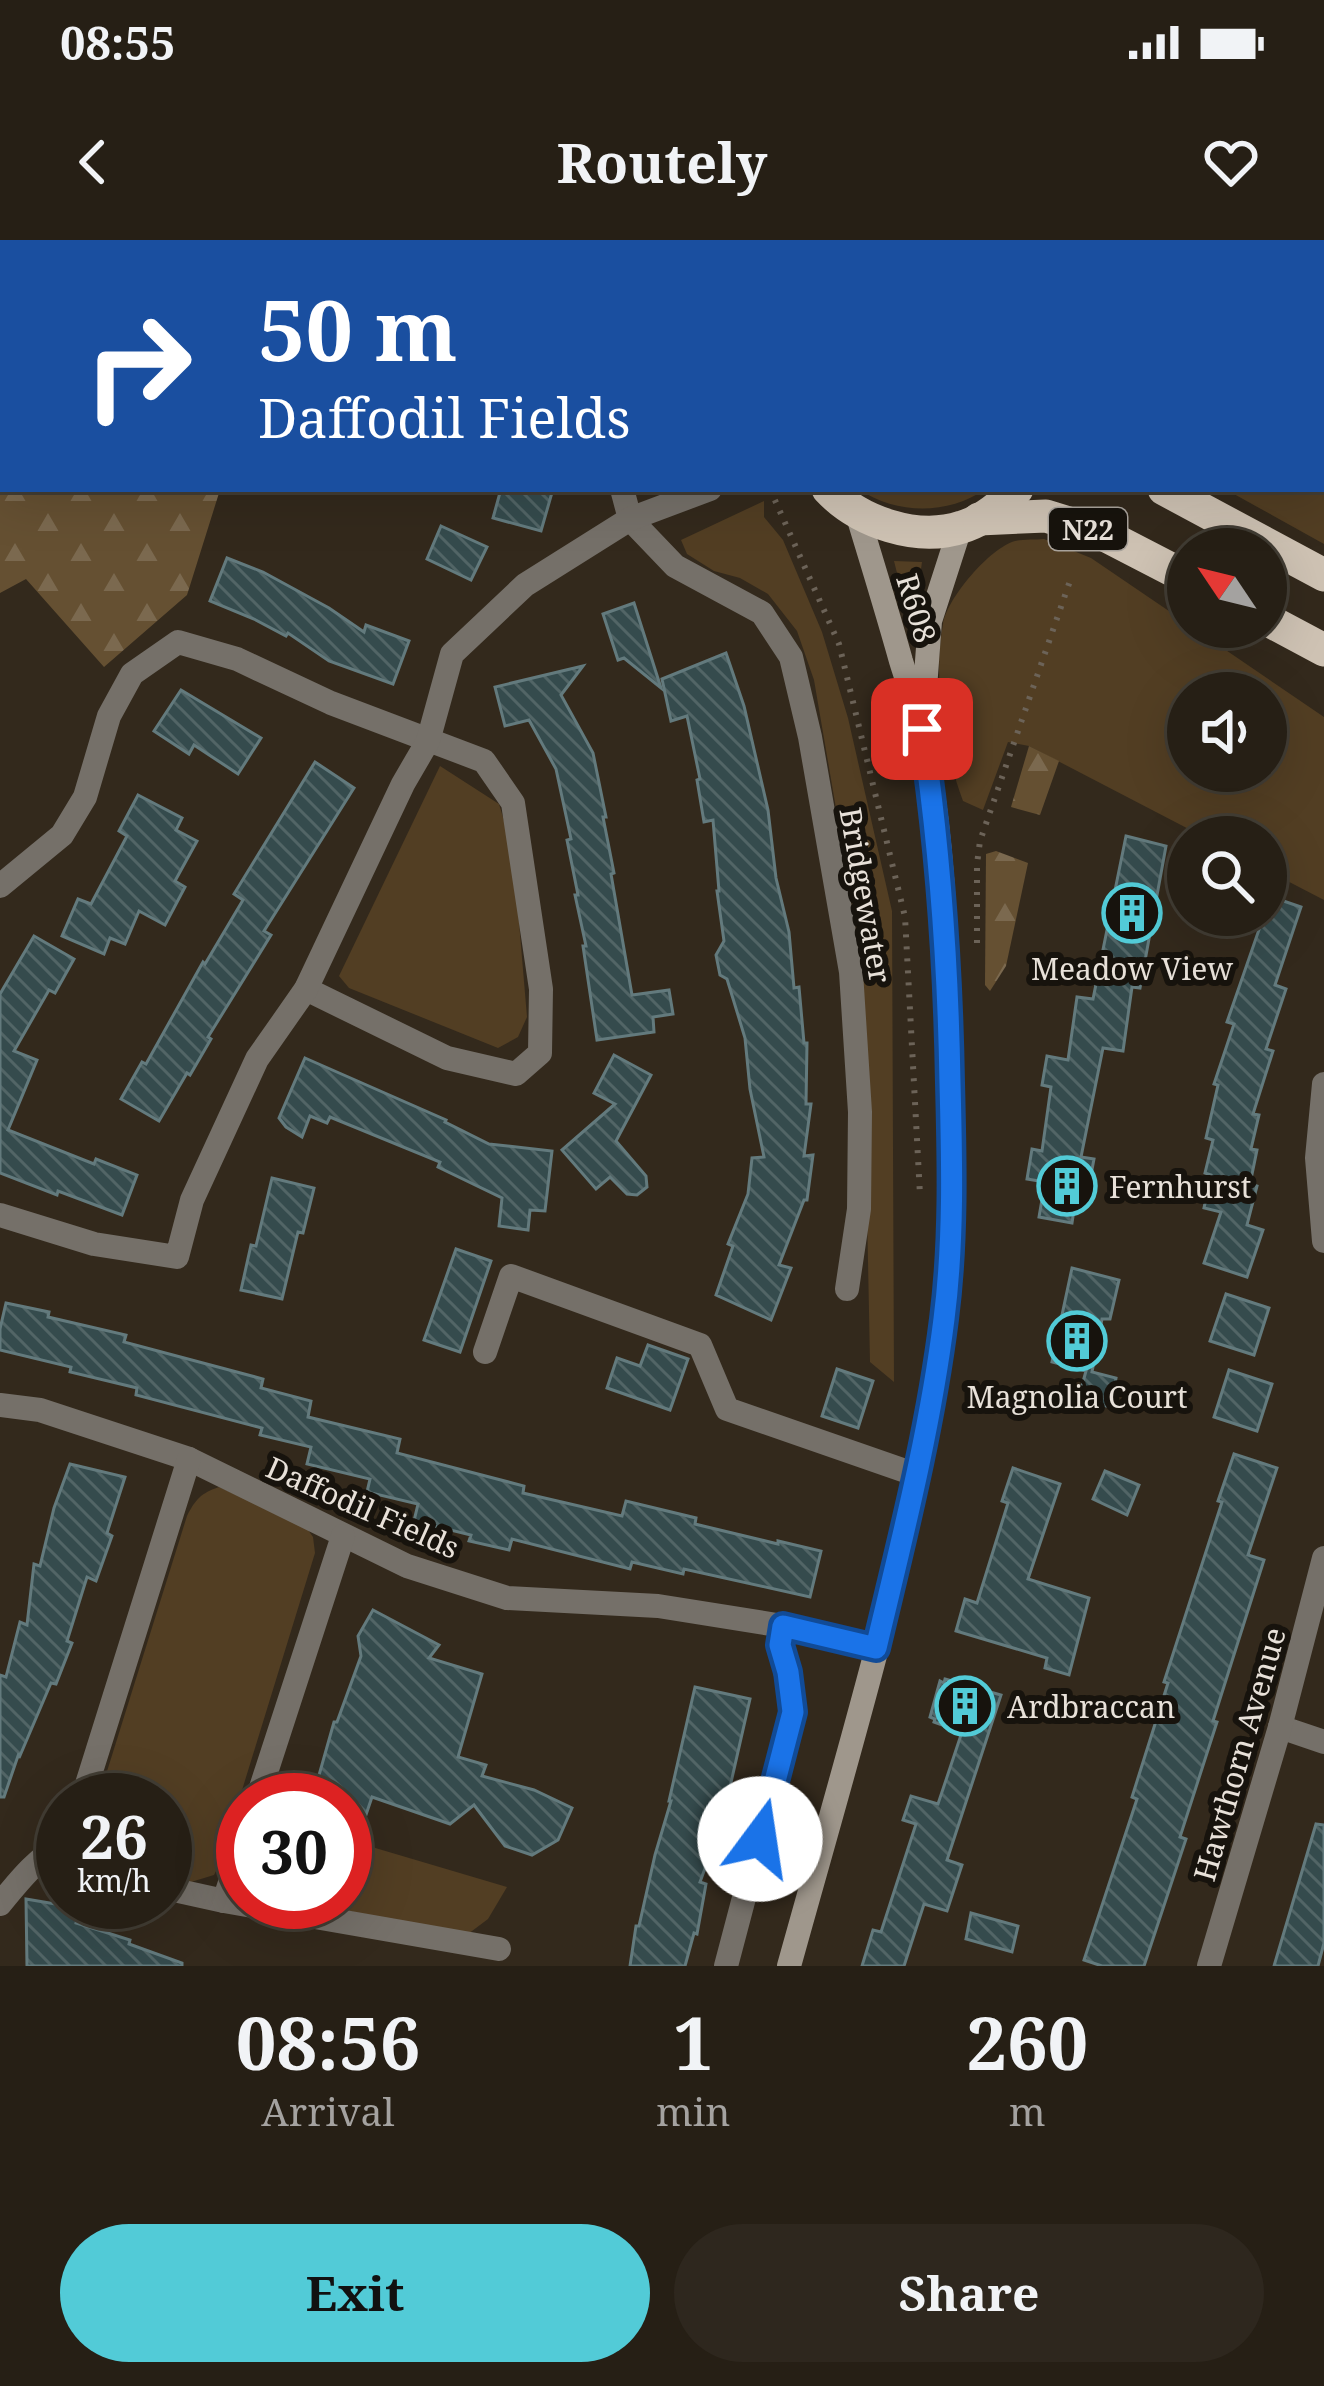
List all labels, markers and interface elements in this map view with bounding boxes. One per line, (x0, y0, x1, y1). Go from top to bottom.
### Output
text: 08:55 (60, 12, 175, 73)
text: Routely (557, 125, 767, 199)
icon: back (60, 129, 126, 195)
icon: heart (1198, 129, 1264, 195)
text: 50 m (258, 271, 458, 386)
icon: right (60, 288, 216, 444)
text: Daffodil Fields (258, 380, 631, 454)
road number: N22 (1049, 508, 1127, 550)
north arrow (1167, 528, 1287, 648)
map controls (1167, 528, 1287, 936)
street label: R608 (887, 569, 947, 647)
button: sound (1167, 672, 1287, 792)
pin (871, 678, 973, 780)
icon: arrive (889, 696, 955, 762)
street label: Bridgewater (830, 804, 902, 986)
button: search (1167, 816, 1287, 936)
building icon: Meadow View (1101, 882, 1163, 944)
place label: Meadow View (1031, 948, 1233, 989)
building icon: Fernhurst (1036, 1155, 1098, 1217)
place label: Fernhurst (1109, 1166, 1251, 1207)
building icon: Magnolia Court (1046, 1310, 1108, 1372)
place label: Magnolia Court (967, 1376, 1187, 1417)
street label: Daffodil Fields (260, 1446, 466, 1568)
street label: Hawthorn Avenue (1183, 1622, 1295, 1886)
building icon: Ardbraccan (934, 1675, 996, 1737)
place label: Ardbraccan (1007, 1686, 1175, 1727)
speed limit sign: 30 (216, 1773, 372, 1929)
position arrow (697, 1776, 823, 1902)
text: 26 (80, 1795, 148, 1877)
text: km/h (77, 1860, 151, 1901)
text: 08:56 (236, 1993, 420, 2091)
text: 1 (673, 1993, 714, 2091)
text: 260 (966, 1993, 1088, 2091)
text: Arrival (261, 2084, 395, 2137)
text: min (656, 2084, 731, 2137)
text: m (1009, 2084, 1046, 2137)
button: Exit (60, 2224, 650, 2362)
button: Share (674, 2224, 1264, 2362)

